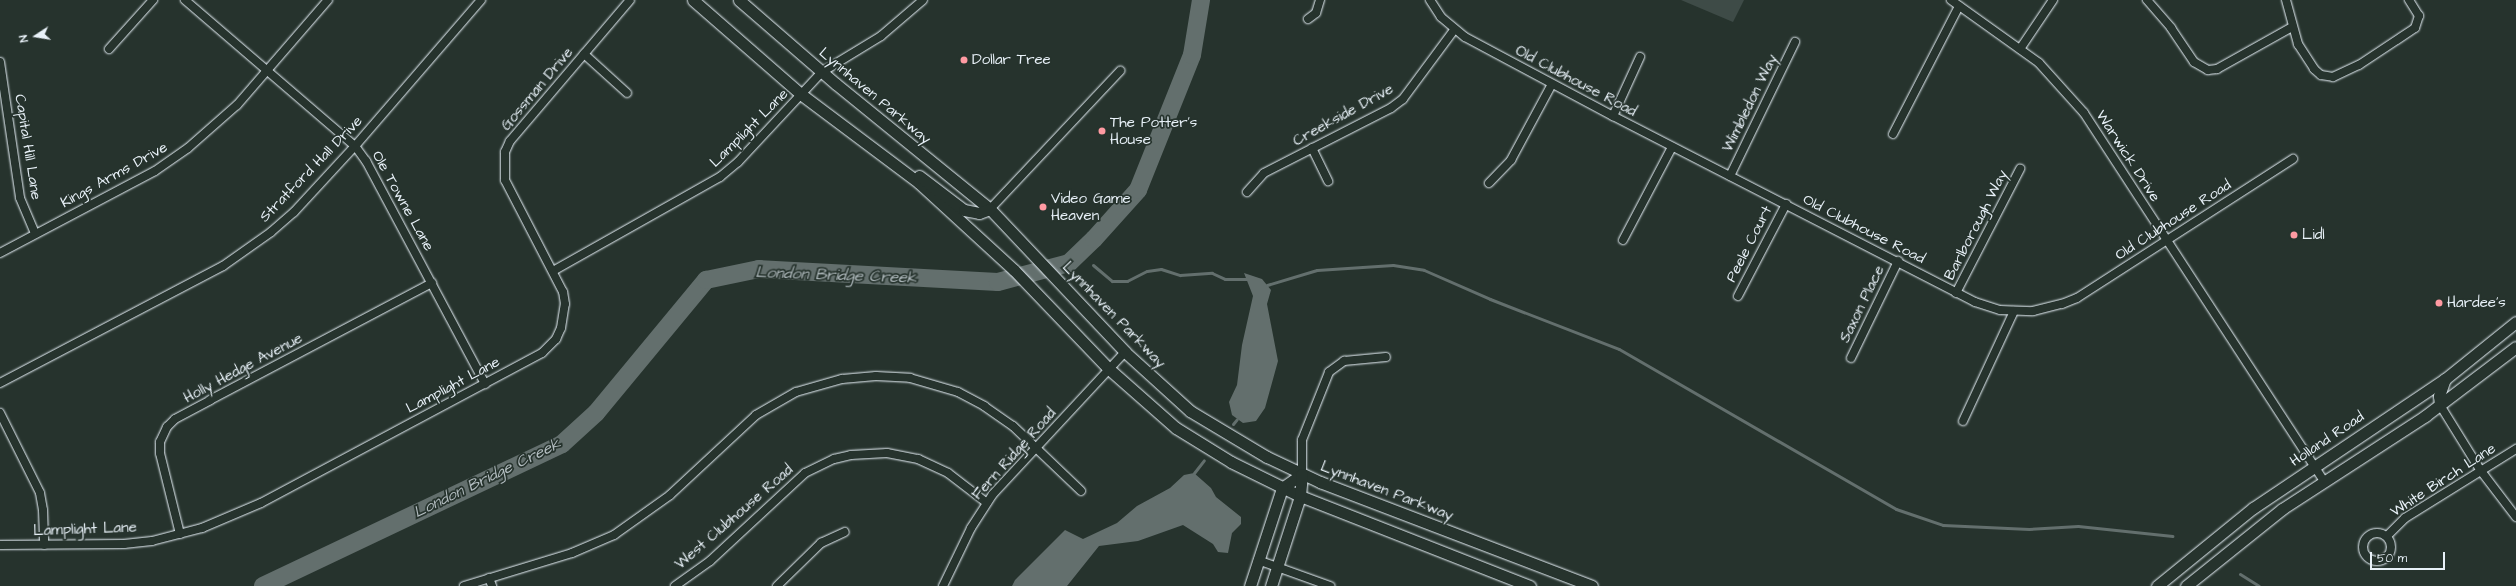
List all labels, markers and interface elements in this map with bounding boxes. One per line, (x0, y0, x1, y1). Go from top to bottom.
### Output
north arrow (16, 16, 56, 56)
text: N (16, 34, 32, 44)
street label: Old Clubhouse Road (1512, 41, 1640, 121)
street label: Gossman Drive (497, 44, 577, 134)
street label: Lynnhaven Parkway (815, 44, 935, 148)
place label: Dollar Tree (972, 51, 1051, 69)
street label: Wimbledon Way (1719, 51, 1781, 155)
marker: Dollar Tree (959, 55, 969, 65)
street label: Creekside Drive (1290, 80, 1396, 150)
street label: Lamplight Lane (706, 85, 792, 171)
street label: Capital Hill Lane (11, 93, 45, 201)
street label: Warwick Drive (2092, 107, 2164, 205)
street label: Stratford Hall Drive (256, 112, 366, 226)
place label: The Potter's House (1110, 113, 1197, 148)
marker: The Potter's House (1097, 126, 1107, 136)
street label: Kings Arms Drive (57, 138, 171, 212)
street label: Ole Towne Lane (368, 148, 438, 254)
street label: Barlborough Way (1940, 167, 2012, 283)
street label: Old Clubhouse Road (2112, 176, 2234, 264)
place label: Video Game Heaven (1051, 189, 1131, 224)
street label: Old Clubhouse Road (1800, 190, 1928, 268)
marker: Video Game Heaven (1038, 202, 1048, 212)
street label: Peele Court (1722, 203, 1776, 285)
place label: Lidl (2302, 226, 2325, 244)
marker: Lidl (2289, 230, 2299, 240)
street label: Lynnhaven Parkway (1059, 258, 1169, 372)
water label: London Bridge Creek (755, 263, 917, 287)
street label: Saxon Place (1836, 263, 1888, 345)
place label: Hardee's (2447, 294, 2506, 312)
marker: Hardee's (2434, 298, 2444, 308)
street label: Holly Hedge Avenue (181, 329, 305, 407)
street label: Lamplight Lane (403, 353, 503, 417)
street label: Fern Ridge Road (968, 404, 1060, 504)
street label: Holland Road (2287, 408, 2367, 470)
water label: London Bridge Creek (410, 434, 564, 522)
street label: White Birch Lane (2387, 439, 2499, 521)
street label: Lynnhaven Parkway (1318, 457, 1456, 525)
street label: West Clubhouse Road (671, 461, 797, 573)
street label: Lamplight Lane (33, 518, 137, 540)
scale bar (2372, 544, 2447, 570)
text: 50 m (2377, 550, 2407, 567)

